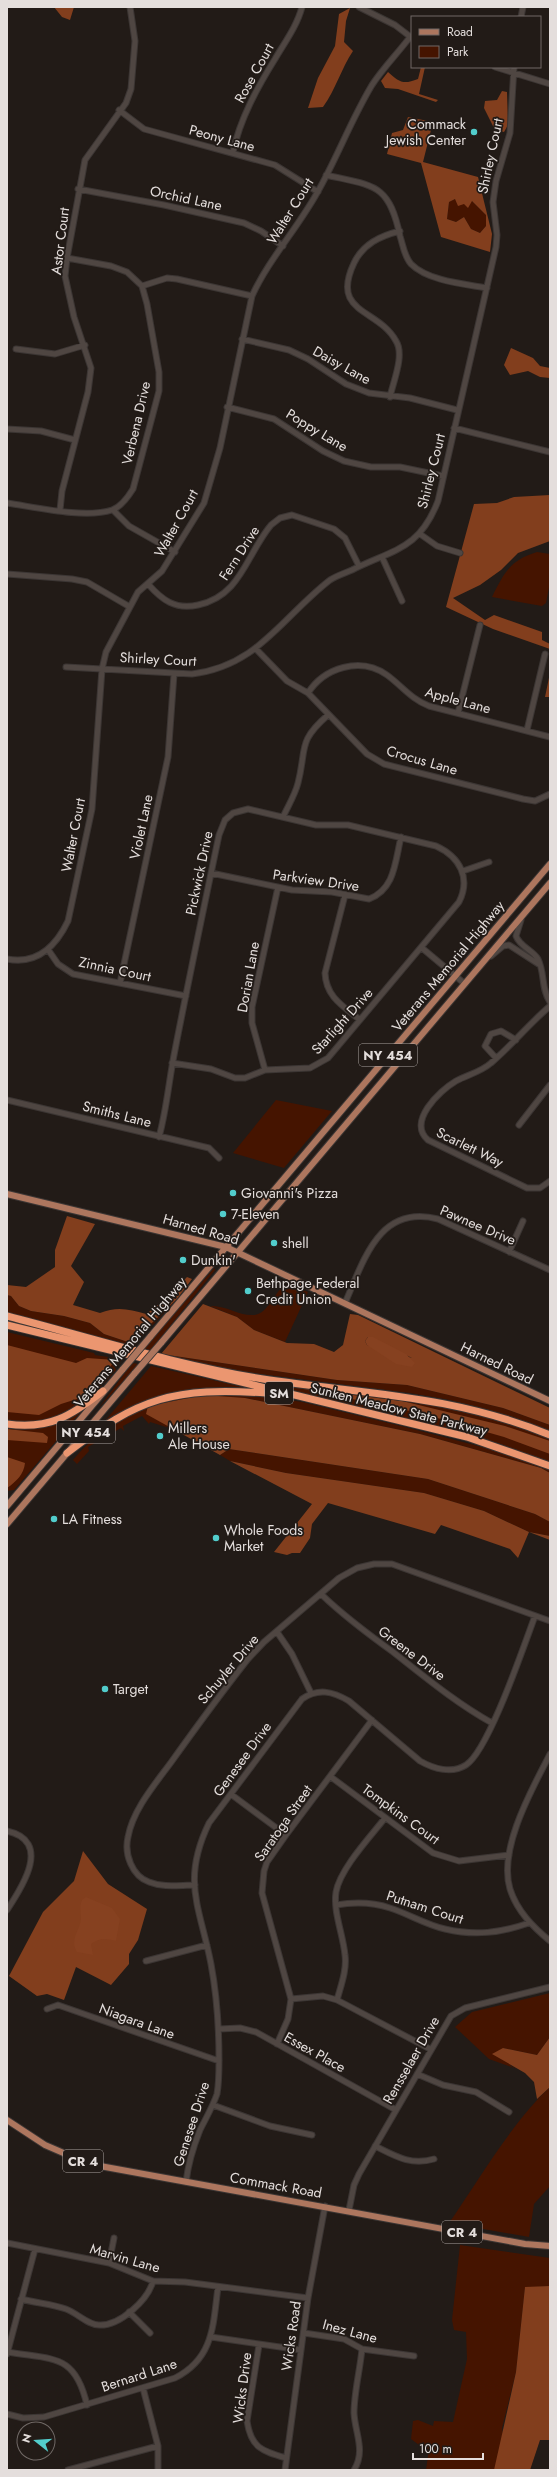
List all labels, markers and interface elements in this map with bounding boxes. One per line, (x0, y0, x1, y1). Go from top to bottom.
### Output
legend (411, 16, 541, 68)
text: Road (447, 23, 473, 41)
street label: Rose Court (229, 39, 279, 106)
text: Park (447, 43, 469, 61)
place label: Commack Jewish Center (384, 114, 467, 150)
street label: Shirley Court (472, 116, 508, 196)
street label: Peony Lane (187, 120, 257, 156)
marker: Commack Jewish Center (469, 127, 479, 137)
street label: Walter Court (262, 173, 319, 248)
street label: Orchid Lane (148, 181, 224, 215)
street label: Astor Court (46, 206, 74, 276)
street label: Daisy Lane (309, 341, 375, 389)
street label: Verbena Drive (117, 379, 155, 467)
street label: Poppy Lane (282, 404, 352, 456)
street label: Shirley Court (412, 431, 450, 511)
street label: Walter Court (149, 485, 203, 561)
street label: Fern Drive (214, 522, 264, 584)
street label: Shirley Court (119, 647, 198, 671)
street label: Apple Lane (423, 682, 493, 718)
street label: Crocus Lane (384, 740, 460, 780)
street label: Violet Lane (124, 793, 158, 861)
street label: Walter Court (56, 796, 90, 874)
street label: Pickwick Drive (180, 829, 218, 917)
street label: Parkview Drive (272, 864, 360, 896)
street label: Veterans Memorial Highway (387, 896, 509, 1036)
street label: Dorian Lane (232, 940, 264, 1014)
street label: Zinnia Court (77, 952, 154, 987)
street label: Starlight Drive (307, 983, 377, 1059)
road number: NY 454 (359, 1044, 417, 1066)
street label: Smiths Lane (80, 1096, 154, 1132)
street label: Scarlett Way (433, 1122, 508, 1172)
place label: Giovanni's Pizza (241, 1183, 338, 1203)
marker: Giovanni's Pizza (228, 1188, 238, 1198)
street label: Pawnee Drive (437, 1200, 519, 1250)
place label: 7-Eleven (231, 1204, 280, 1224)
street label: Harned Road (161, 1209, 241, 1249)
marker: 7-Eleven (218, 1209, 228, 1219)
place label: shell (282, 1233, 309, 1253)
marker: shell (269, 1238, 279, 1248)
place label: Dunkin' (191, 1250, 236, 1270)
marker: Dunkin' (178, 1255, 188, 1265)
street label: Veterans Memorial Highway (69, 1272, 191, 1412)
place label: Bethpage Federal Credit Union (256, 1273, 360, 1309)
marker: Bethpage Federal Credit Union (243, 1286, 253, 1296)
street label: Harned Road (457, 1337, 537, 1389)
street label: Sunken Meadow State Parkway (309, 1377, 490, 1441)
road number: SM (265, 1382, 293, 1404)
place label: Millers Ale House (168, 1418, 230, 1454)
road number: NY 454 (57, 1421, 115, 1443)
marker: Millers Ale House (155, 1431, 165, 1441)
place label: LA Fitness (62, 1509, 122, 1529)
marker: LA Fitness (49, 1514, 59, 1524)
place label: Whole Foods Market (224, 1520, 303, 1556)
marker: Whole Foods Market (211, 1533, 221, 1543)
street label: Greene Drive (374, 1621, 450, 1685)
street label: Schuyler Drive (193, 1630, 263, 1708)
place label: Target (113, 1679, 149, 1699)
marker: Target (100, 1684, 110, 1694)
street label: Genesee Drive (208, 1718, 276, 1800)
street label: Tompkins Court (358, 1779, 444, 1849)
street label: Saratoga Street (249, 1780, 317, 1865)
street label: Putnam Court (384, 1885, 467, 1929)
street label: Niagara Lane (96, 1998, 178, 2044)
street label: Rensselaer Drive (378, 2012, 444, 2108)
street label: Essex Place (281, 2027, 349, 2077)
street label: Genesee Drive (168, 2079, 214, 2169)
road number: CR 4 (63, 2150, 103, 2172)
street label: Commack Road (228, 2167, 324, 2203)
road number: CR 4 (442, 2221, 482, 2243)
street label: Marvin Lane (88, 2238, 162, 2278)
street label: Wicks Road (276, 2300, 306, 2372)
street label: Inez Lane (320, 2314, 380, 2348)
street label: Wicks Drive (228, 2351, 256, 2425)
street label: Bernard Lane (99, 2353, 179, 2397)
north arrow (16, 2421, 56, 2461)
text: N (18, 2432, 35, 2445)
scale bar (413, 2435, 483, 2461)
text: 100 m (419, 2440, 452, 2458)

